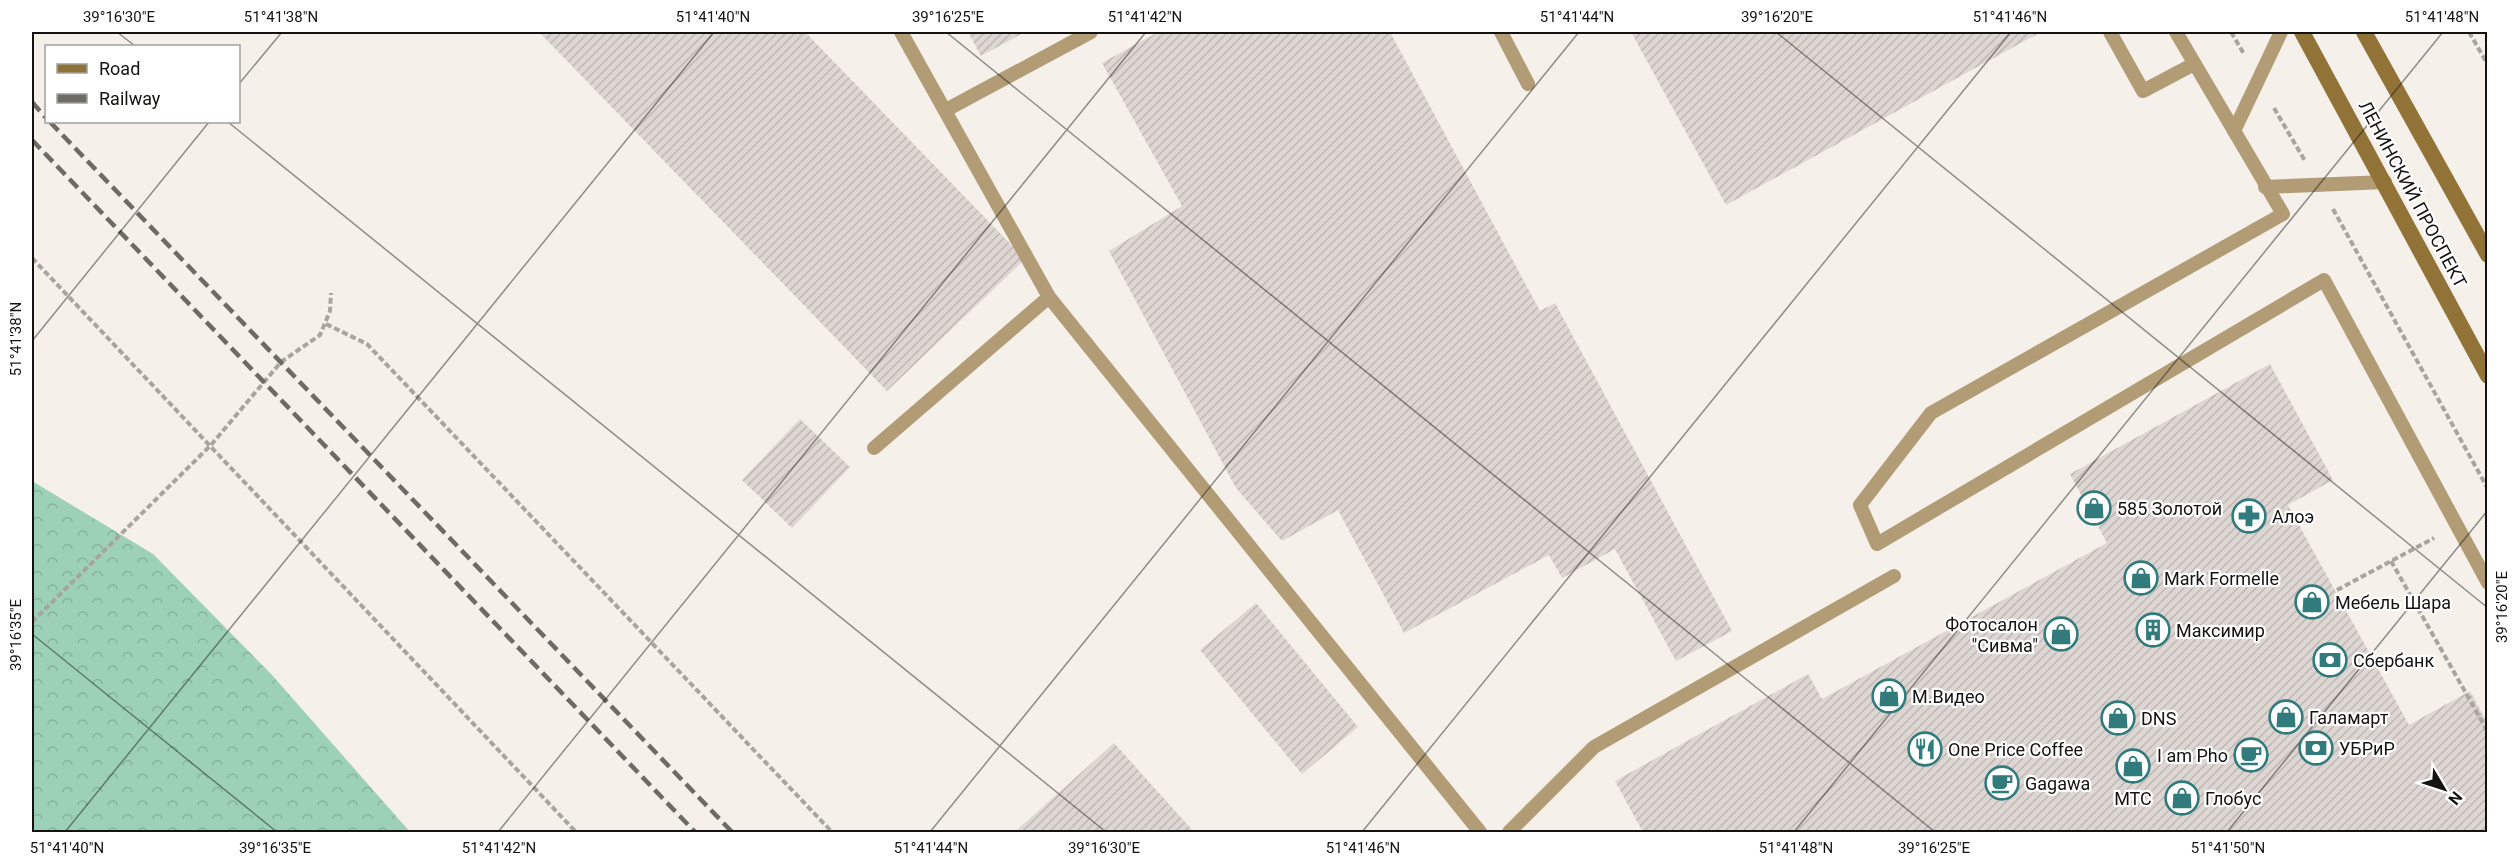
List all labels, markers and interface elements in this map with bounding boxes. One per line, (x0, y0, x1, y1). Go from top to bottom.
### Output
text: 39°16'30"E (83, 8, 156, 26)
text: 51°41'38"N (244, 8, 318, 26)
text: 51°41'40"N (676, 8, 750, 26)
text: 39°16'25"E (912, 8, 985, 26)
text: 51°41'42"N (1108, 8, 1182, 26)
text: 51°41'44"N (1540, 8, 1614, 26)
text: 39°16'20"E (1741, 8, 1814, 26)
text: 51°41'46"N (1973, 8, 2047, 26)
text: 51°41'48"N (2405, 8, 2479, 26)
legend (45, 45, 240, 123)
text: Road (99, 58, 140, 79)
text: Railway (99, 88, 161, 109)
street label: ЛЕНИНСКИЙ ПРОСПЕКТ (2355, 97, 2471, 291)
text: 51°41'38"N (7, 302, 25, 376)
shop icon: 585 Золотой (2076, 490, 2112, 526)
place label: 585 Золотой (2117, 498, 2222, 519)
pharmacy icon: Алоэ (2231, 498, 2267, 534)
place label: Алоэ (2272, 506, 2314, 527)
shop icon: Mark Formelle (2123, 560, 2159, 596)
place label: Mark Formelle (2164, 568, 2279, 589)
text: 39°16'20"E (2493, 570, 2511, 643)
shop icon: Мебель Шара (2294, 584, 2330, 620)
place label: Мебель Шара (2335, 592, 2451, 613)
text: 39°16'35"E (7, 598, 25, 671)
building icon: Максимир (2135, 612, 2171, 648)
place label: Фотосалон "Сивма" (1945, 614, 2038, 656)
shop icon: Фотосалон "Сивма" (2043, 616, 2079, 652)
place label: Максимир (2176, 620, 2265, 641)
bank icon: Сбербанк (2312, 642, 2348, 678)
place label: Сбербанк (2353, 650, 2434, 671)
shop icon: М.Видео (1871, 678, 1907, 714)
place label: М.Видео (1912, 686, 1985, 707)
shop icon: Галамарт (2268, 699, 2304, 735)
shop icon: DNS (2100, 700, 2136, 736)
place label: Галамарт (2309, 707, 2389, 728)
place label: DNS (2141, 708, 2177, 729)
bank icon: УБРиР (2298, 730, 2334, 766)
restaurant icon: One Price Coffee (1907, 731, 1943, 767)
cafe icon: I am Pho (2233, 737, 2269, 773)
place label: УБРиР (2339, 738, 2395, 759)
place label: One Price Coffee (1948, 739, 2083, 760)
place label: I am Pho (2157, 745, 2228, 766)
shop icon: МТС (2115, 748, 2151, 784)
north arrow (2414, 759, 2474, 819)
cafe icon: Gagawa (1984, 765, 2020, 801)
place label: Gagawa (2025, 773, 2090, 794)
shop icon: Глобус (2164, 780, 2200, 816)
place label: МТС (2114, 788, 2152, 809)
place label: Глобус (2205, 788, 2261, 809)
text: N (2444, 788, 2466, 808)
text: 51°41'40"N (30, 839, 104, 857)
text: 39°16'35"E (239, 839, 312, 857)
text: 51°41'42"N (462, 839, 536, 857)
text: 51°41'44"N (894, 839, 968, 857)
text: 39°16'30"E (1068, 839, 1141, 857)
text: 51°41'46"N (1326, 839, 1400, 857)
text: 51°41'48"N (1759, 839, 1833, 857)
text: 39°16'25"E (1898, 839, 1971, 857)
text: 51°41'50"N (2191, 839, 2265, 857)

